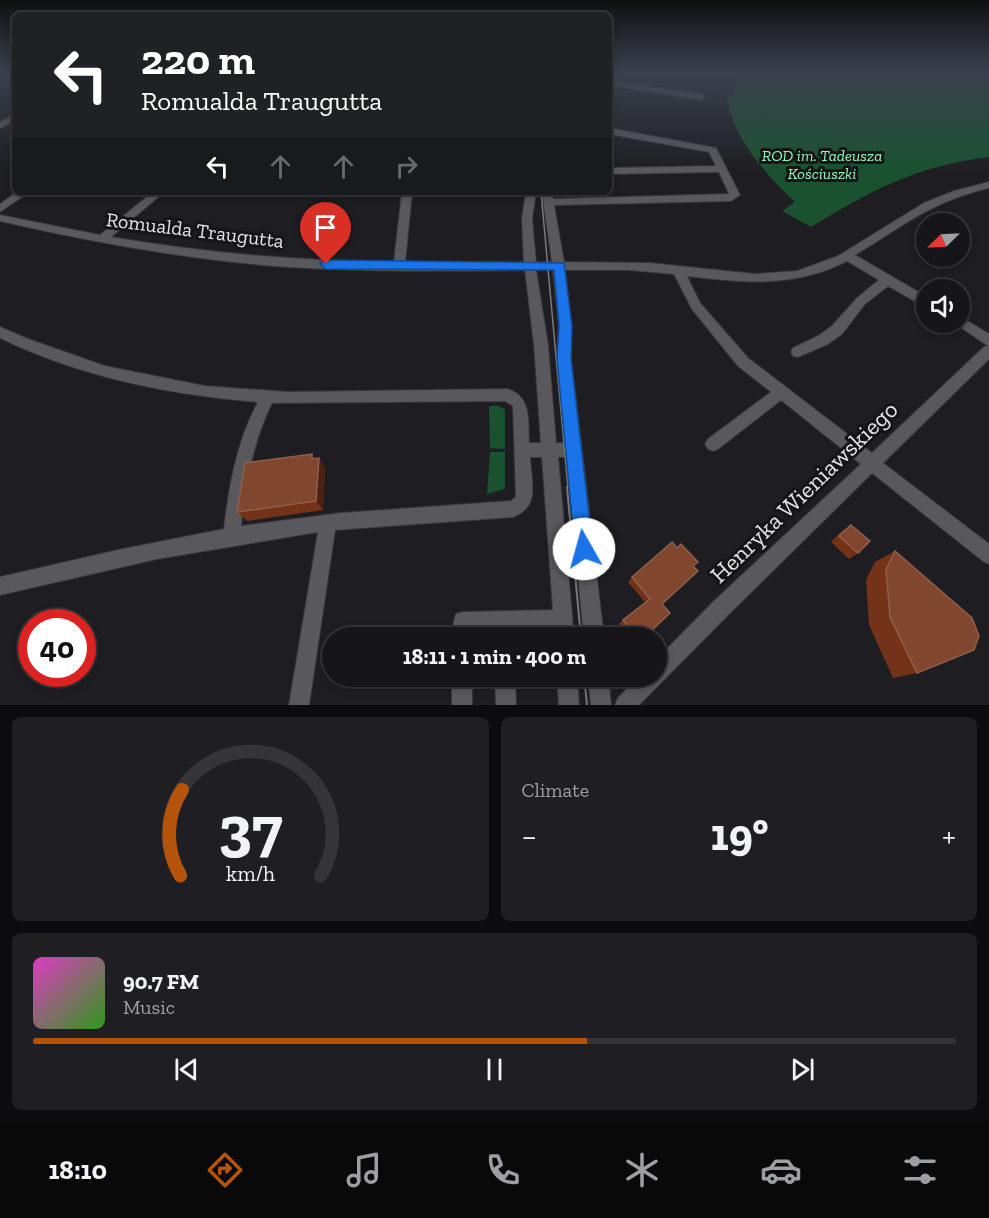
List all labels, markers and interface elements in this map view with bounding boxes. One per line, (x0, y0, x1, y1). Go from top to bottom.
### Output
text: 220 m (141, 34, 255, 85)
icon: left (42, 36, 120, 114)
text: Romualda Traugutta (141, 85, 382, 117)
park label: ROD im. Tadeusza Kościuszki (762, 146, 882, 183)
icon: left (201, 150, 234, 183)
icon: ahead (264, 150, 297, 183)
icon: ahead (327, 150, 360, 183)
icon: right (390, 150, 423, 183)
pin (300, 202, 351, 264)
street label: Romualda Traugutta (105, 207, 285, 253)
icon: arrive (309, 211, 342, 244)
north arrow (916, 213, 970, 267)
map controls (916, 213, 970, 333)
button: sound (916, 279, 970, 333)
street label: Henryka Wieniawskiego (704, 395, 903, 589)
position arrow (552, 517, 616, 581)
speed limit sign: 40 (18, 609, 96, 687)
text: 18:11 · 1 min · 400 m (403, 643, 586, 670)
text: Climate (522, 778, 589, 802)
text: 37 (218, 791, 282, 866)
text: 19° (710, 808, 769, 862)
text: − (522, 816, 537, 855)
text: + (942, 816, 956, 855)
text: km/h (226, 861, 275, 886)
text: 90.7 FM (123, 968, 199, 995)
text: Music (123, 995, 175, 1019)
icon: previous (170, 1053, 203, 1086)
icon: pause (478, 1053, 511, 1086)
icon: next (786, 1053, 819, 1086)
icon: directions (204, 1149, 246, 1191)
icon: music (343, 1149, 385, 1191)
icon: phone (482, 1149, 524, 1191)
icon: climate (621, 1149, 663, 1191)
icon: car (760, 1149, 802, 1191)
icon: filters (899, 1149, 941, 1191)
text: 18:10 (48, 1154, 107, 1186)

